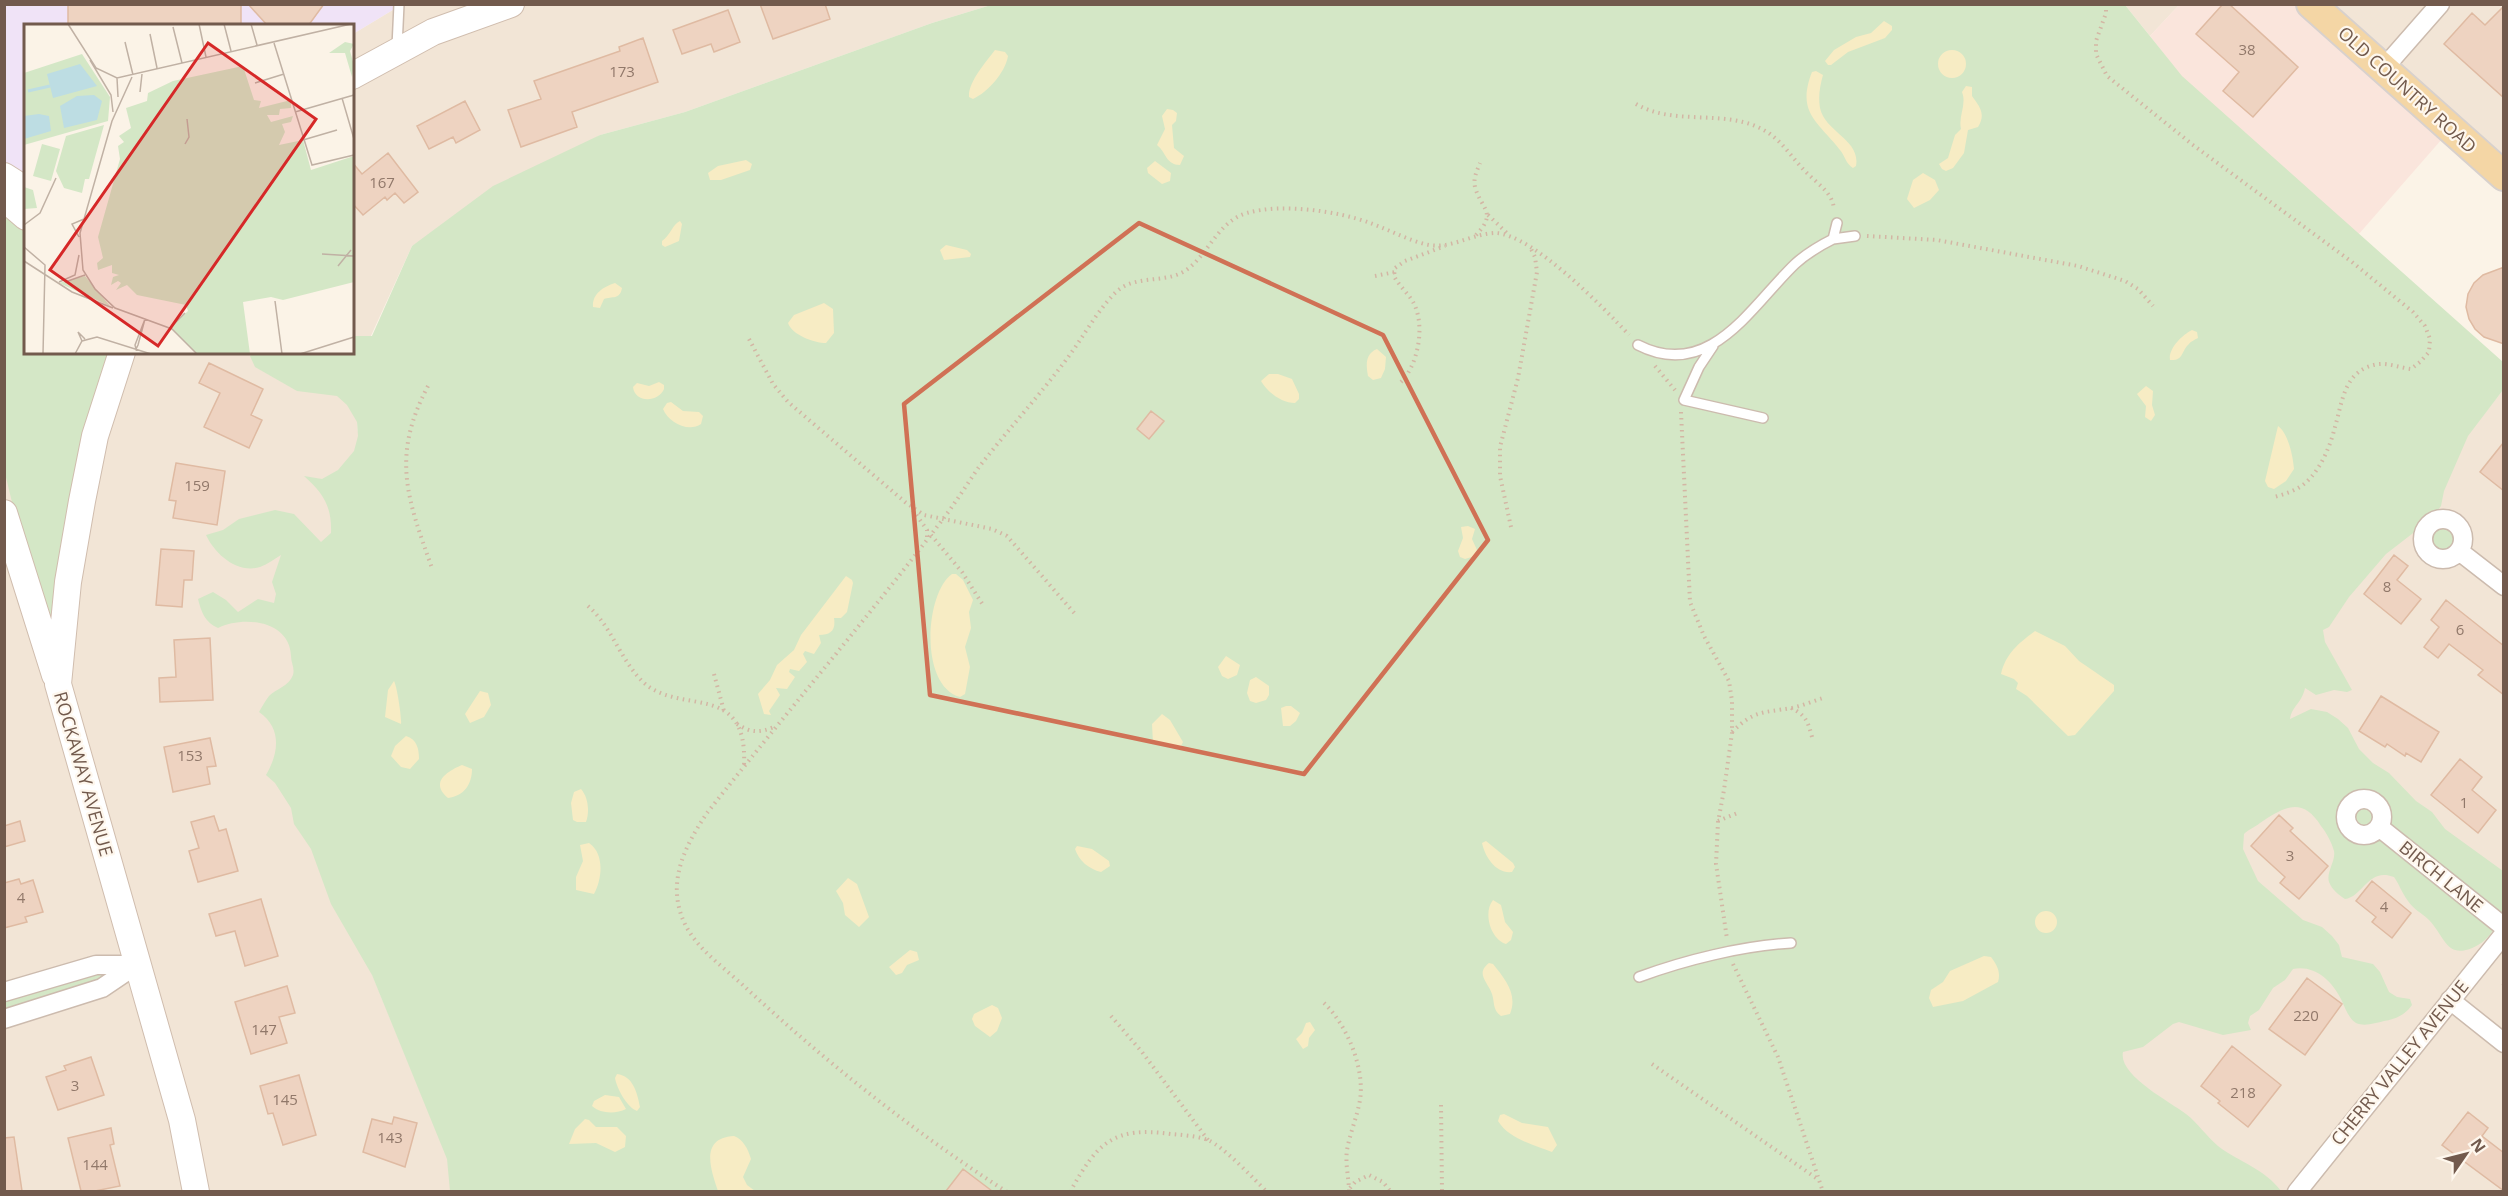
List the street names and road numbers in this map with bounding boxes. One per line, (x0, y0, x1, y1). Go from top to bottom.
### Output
street label: OLD COUNTRY ROAD (2333, 21, 2482, 158)
street label: ROCKAWAY AVENUE (49, 689, 119, 859)
street label: BIRCH LANE (2395, 835, 2489, 917)
street label: CHERRY VALLEY AVENUE (2325, 975, 2473, 1150)

